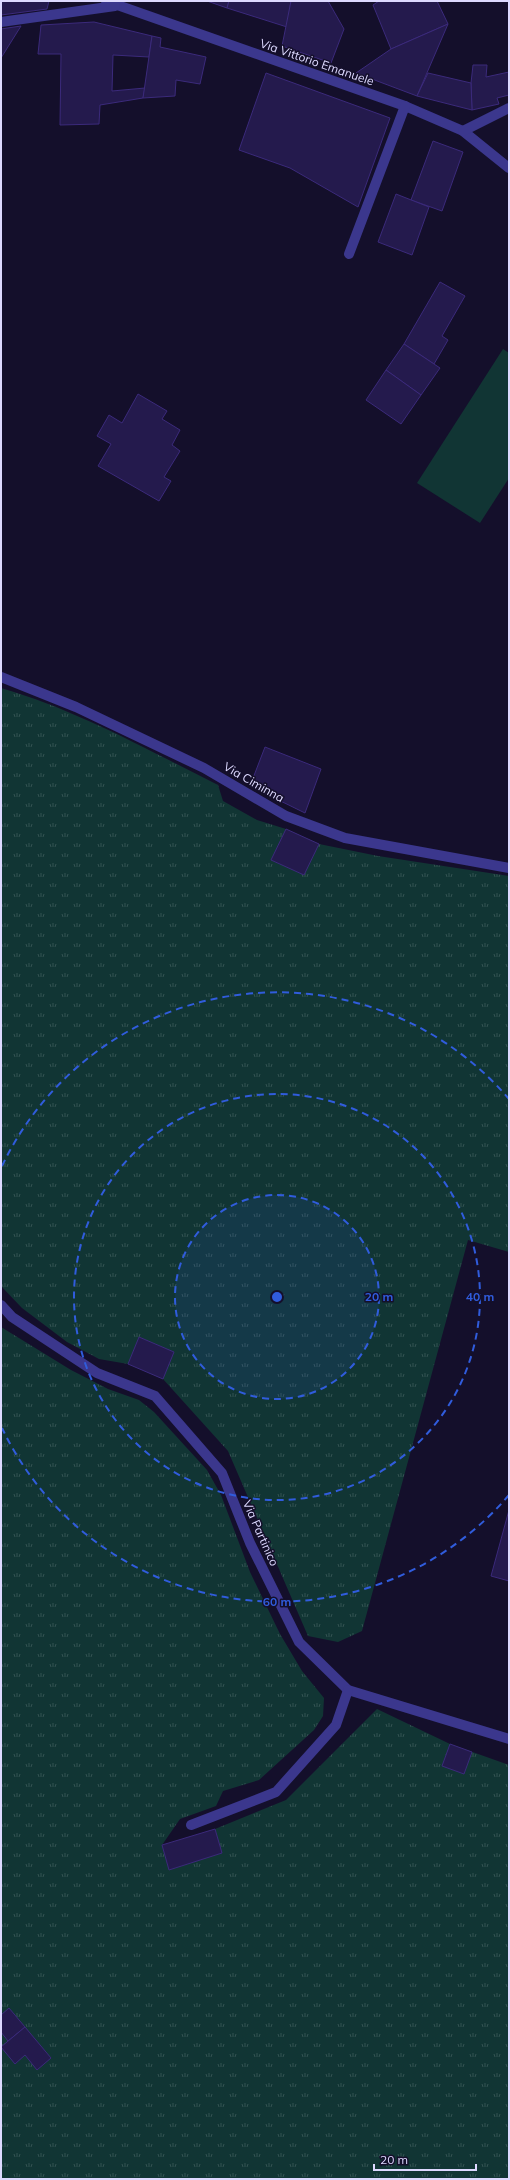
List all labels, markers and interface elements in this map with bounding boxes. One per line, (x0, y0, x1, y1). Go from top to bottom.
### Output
street label: Via Vittorio Emanuele (258, 35, 376, 89)
street label: Via Ciminna (221, 759, 287, 805)
text: 20 m (365, 1289, 393, 1304)
text: 40 m (466, 1289, 494, 1304)
centre of rings (270, 1290, 284, 1304)
street label: Via Partinico (240, 1498, 282, 1568)
text: 60 m (263, 1594, 291, 1609)
scale bar (374, 2146, 476, 2172)
text: 20 m (380, 2152, 408, 2167)

